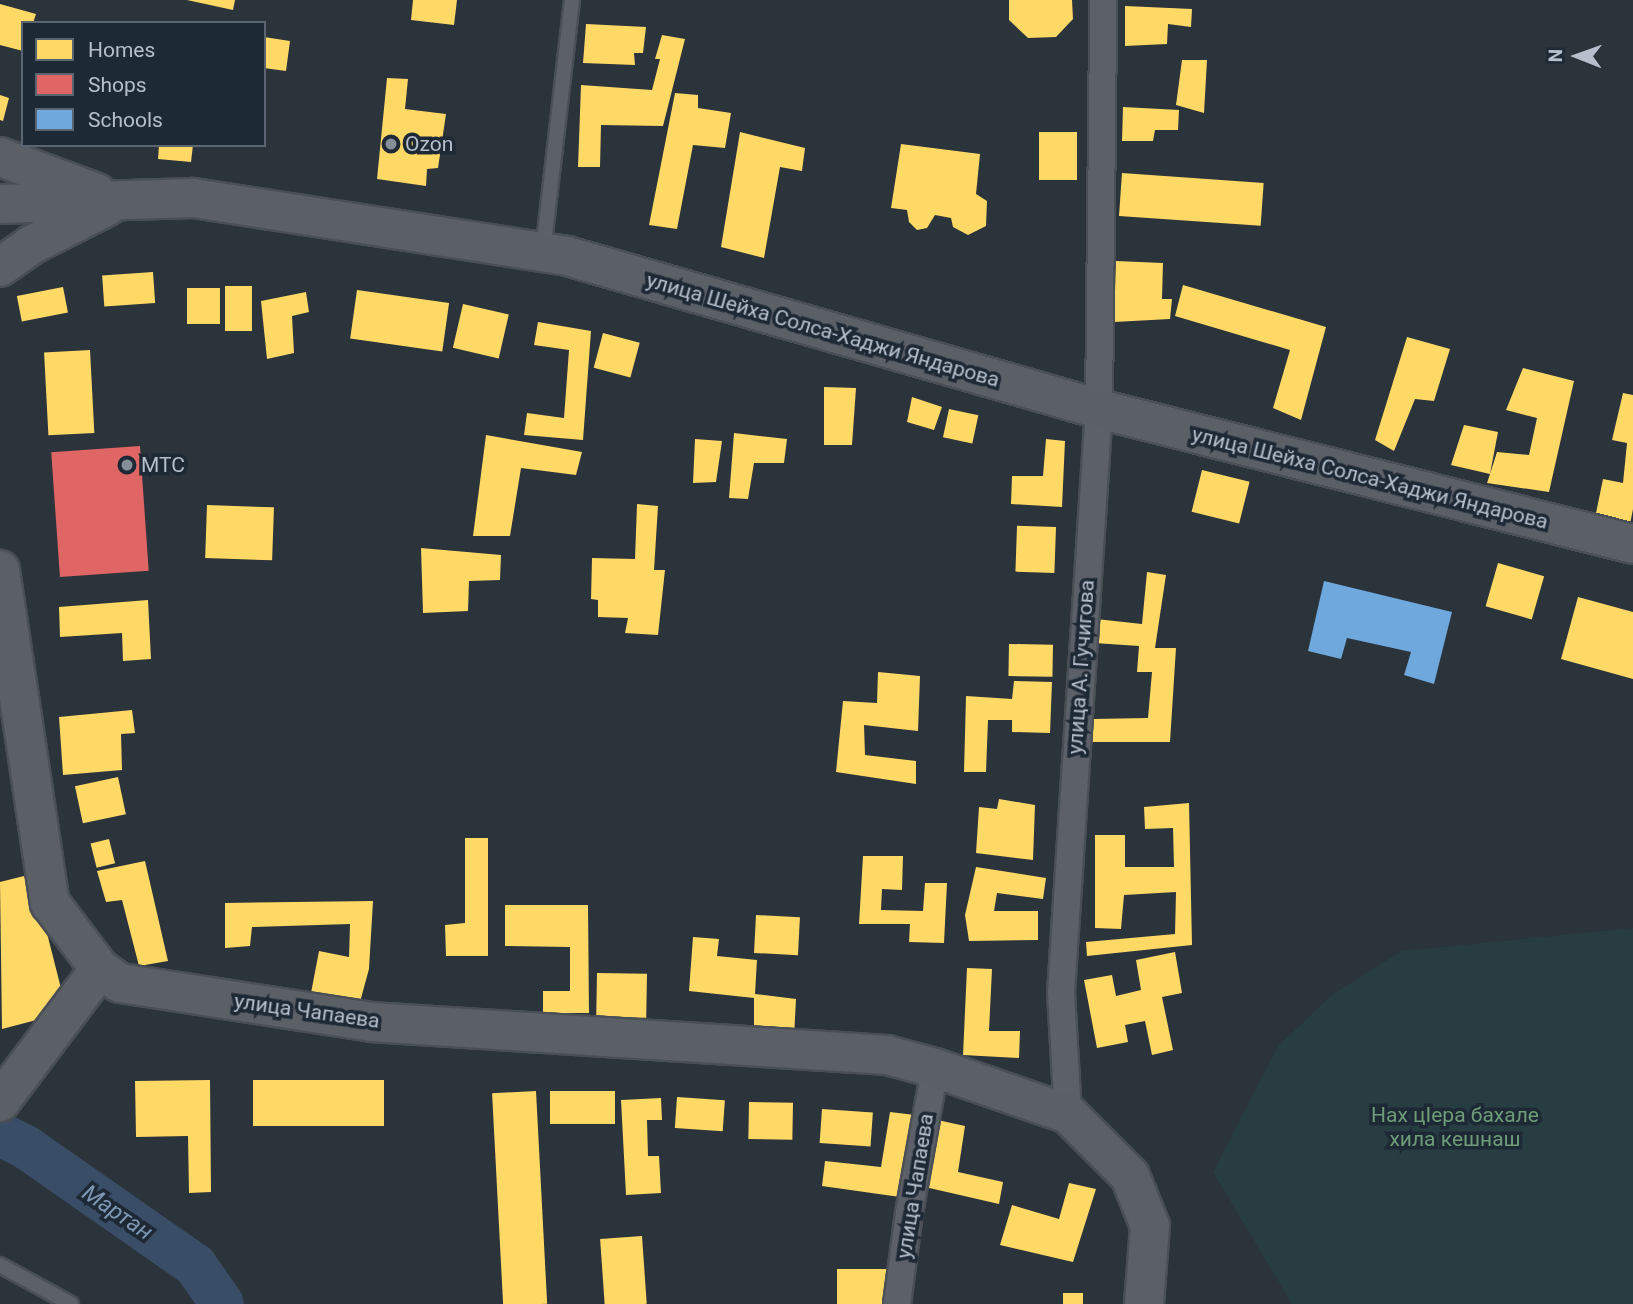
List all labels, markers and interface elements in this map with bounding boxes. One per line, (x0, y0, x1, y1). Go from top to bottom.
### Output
legend (21, 21, 266, 147)
north arrow (1542, 21, 1612, 91)
text: Homes (88, 38, 155, 62)
text: N (1544, 49, 1567, 63)
text: Shops (88, 73, 147, 97)
text: Schools (88, 108, 163, 132)
place label: Ozon (405, 131, 453, 157)
marker: Ozon (383, 136, 399, 152)
street label: улица Шейха Солса-Хаджи Яндарова (644, 267, 1002, 393)
street label: улица Шейха Солса-Хаджи Яндарова (1189, 421, 1551, 535)
place label: МТС (141, 452, 185, 478)
marker: МТС (119, 457, 135, 473)
street label: улица А. Гучигова (1062, 579, 1100, 755)
street label: улица Чапаева (233, 988, 381, 1034)
park label: Нах цIера бахале хила кешнаш (1371, 1102, 1539, 1152)
street label: улица Чапаева (891, 1112, 939, 1260)
water label: Мартан (77, 1180, 157, 1246)

